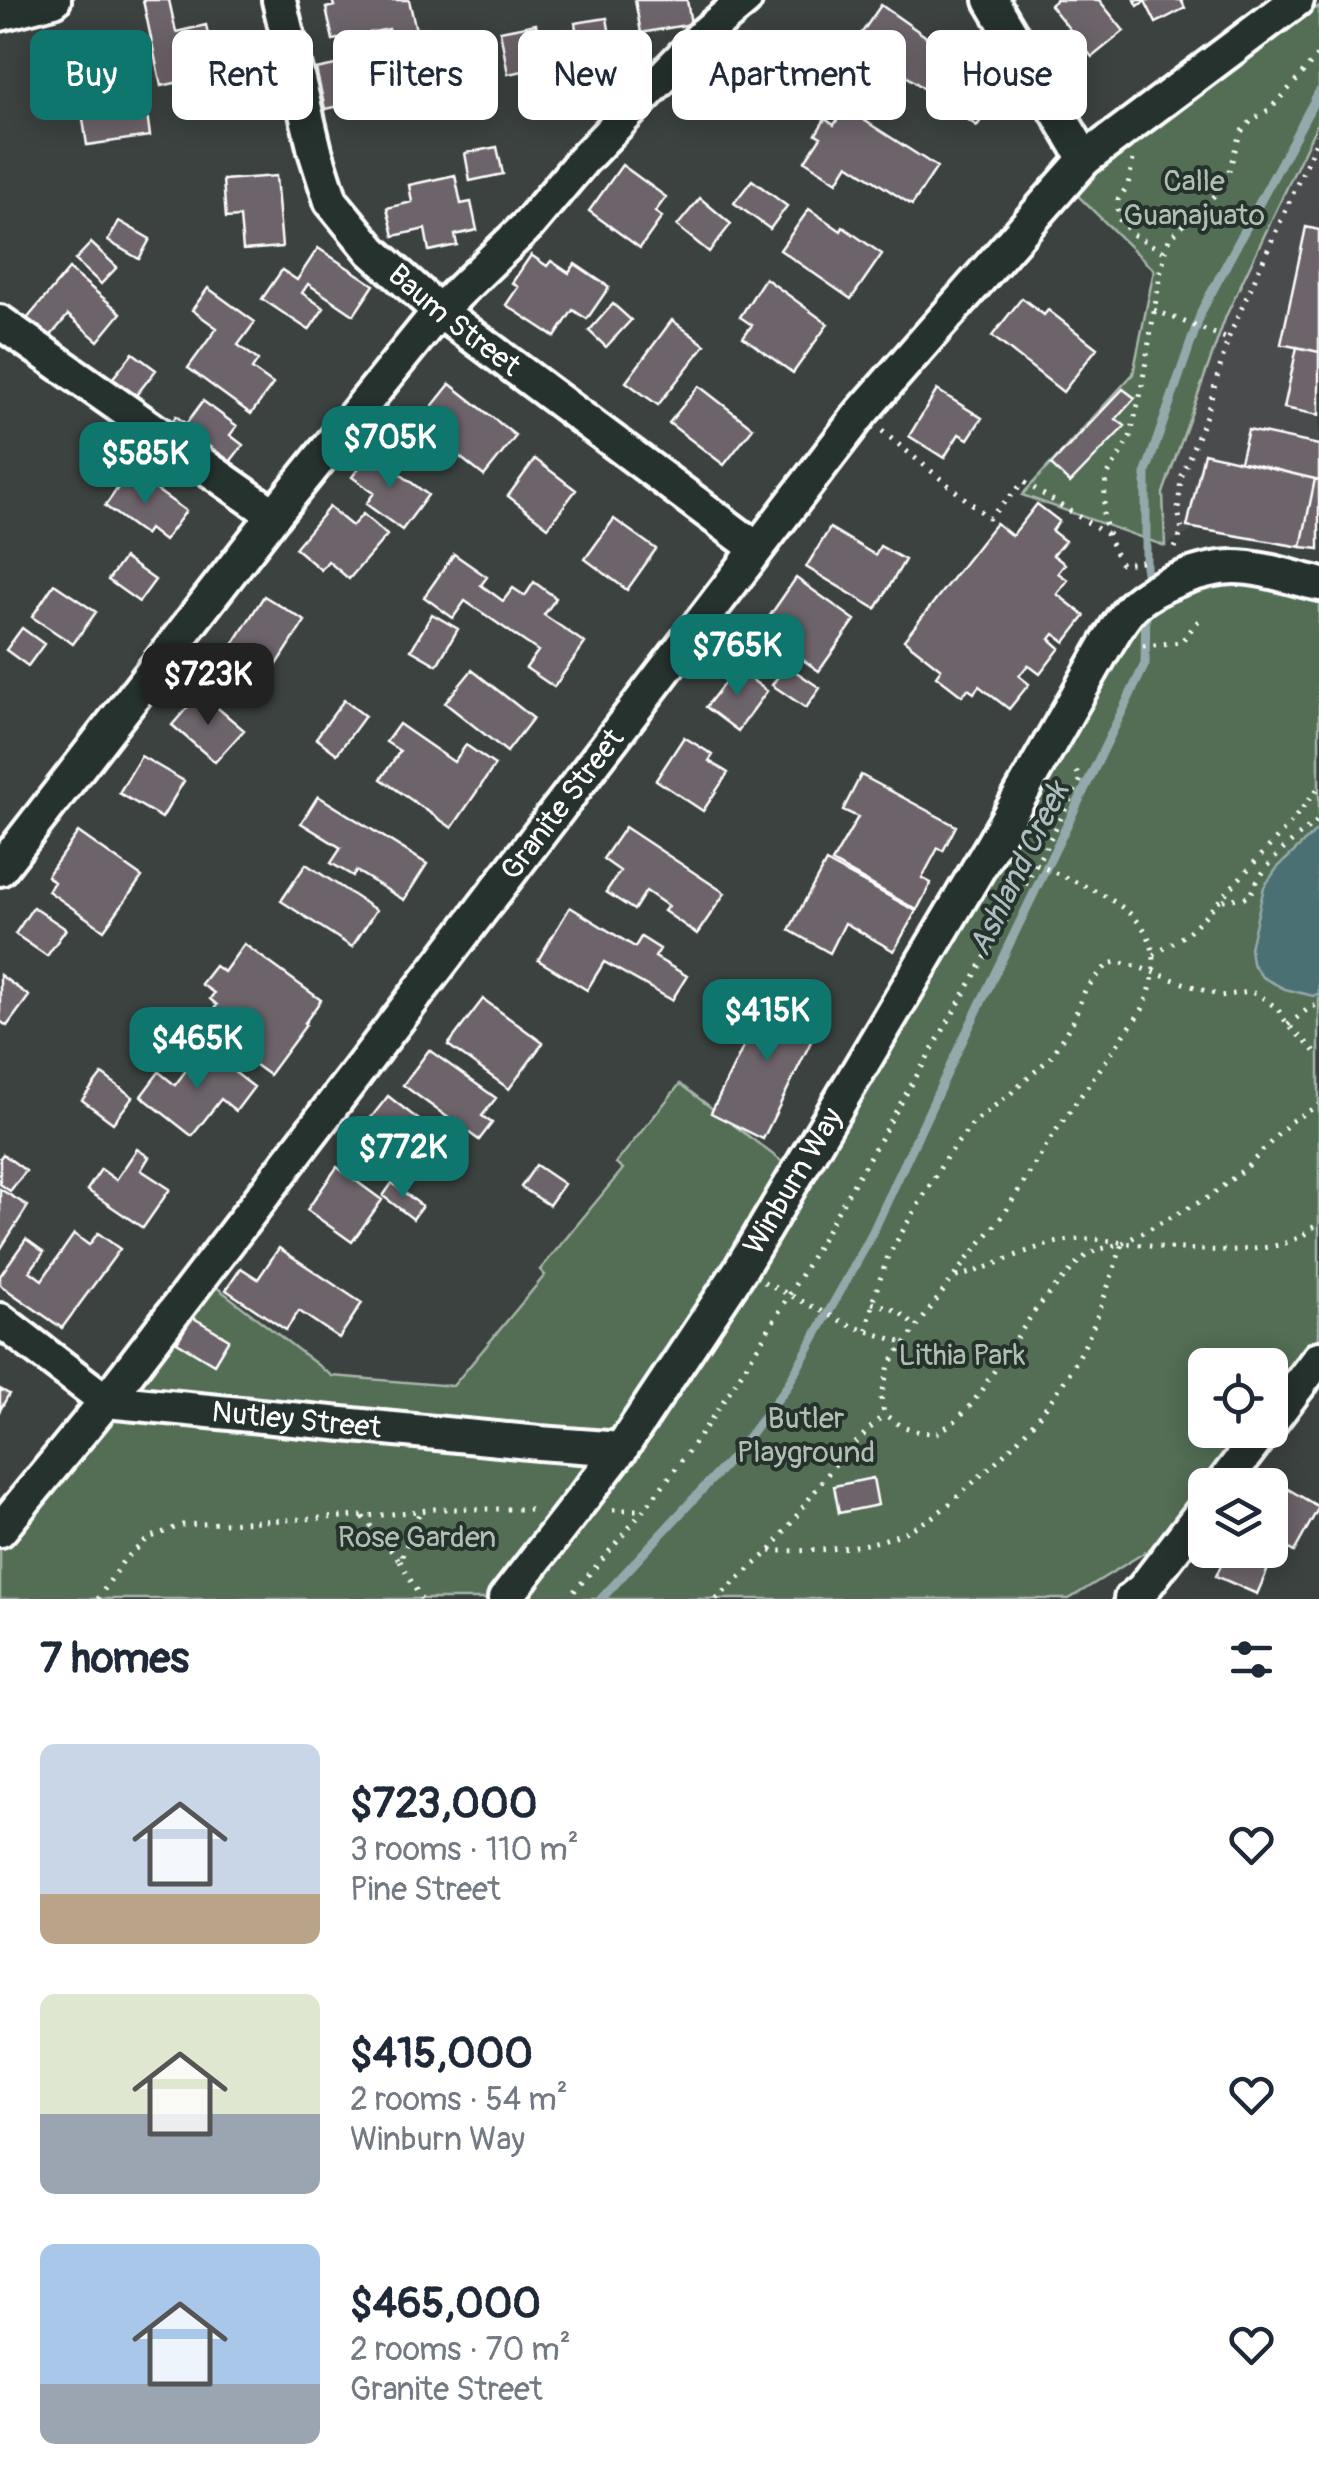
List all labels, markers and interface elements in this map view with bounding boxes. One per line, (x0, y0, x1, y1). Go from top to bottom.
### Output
chip: Buy (30, 30, 152, 120)
chip: Rent (172, 30, 313, 120)
chip: Filters (333, 30, 498, 120)
chip: New (518, 30, 652, 120)
chip: Apartment (672, 30, 906, 120)
chip: House (926, 30, 1087, 120)
park label: Calle Guanajuato (1123, 163, 1265, 234)
street label: Baum Street (381, 256, 529, 385)
pin: $705K (320, 406, 460, 491)
text: $705K (344, 418, 436, 458)
pin: $585K (75, 422, 215, 507)
text: $585K (101, 434, 189, 474)
pin: $765K (667, 614, 807, 699)
text: $765K (692, 626, 782, 666)
pin: $723K (138, 643, 278, 728)
text: $723K (164, 655, 252, 695)
street label: Granite Street (492, 720, 632, 887)
water label: Ashland Creek (960, 773, 1079, 962)
pin: $415K (697, 979, 837, 1064)
text: $415K (724, 991, 810, 1031)
pin: $465K (127, 1007, 267, 1092)
text: $465K (151, 1019, 243, 1059)
street label: Winburn Way (735, 1101, 851, 1261)
pin: $772K (333, 1116, 473, 1201)
text: $772K (359, 1128, 447, 1168)
park label: Lithia Park (898, 1337, 1026, 1374)
map controls (1188, 1348, 1288, 1568)
button: locate (1188, 1348, 1288, 1448)
street label: Nutley Street (210, 1393, 384, 1446)
park label: Butler Playground (737, 1400, 875, 1471)
button: layers (1188, 1468, 1288, 1568)
park label: Rose Garden (338, 1519, 496, 1556)
icon: filters (1224, 1632, 1279, 1687)
text: 7 homes (40, 1633, 189, 1685)
text: $723,000 (350, 1778, 537, 1830)
icon: home (120, 1784, 240, 1904)
icon: heart (1224, 1817, 1279, 1872)
text: 3 rooms · 110 m² (350, 1830, 579, 1870)
text: Pine Street (350, 1870, 501, 1910)
text: $415,000 (350, 2028, 533, 2080)
icon: home (120, 2034, 240, 2154)
icon: heart (1224, 2067, 1279, 2122)
text: 2 rooms · 54 m² (350, 2080, 568, 2120)
text: Winburn Way (350, 2120, 525, 2160)
text: $465,000 (350, 2278, 541, 2330)
icon: home (120, 2284, 240, 2404)
icon: heart (1224, 2317, 1279, 2372)
text: 2 rooms · 70 m² (350, 2330, 571, 2370)
text: Granite Street (350, 2370, 543, 2410)

